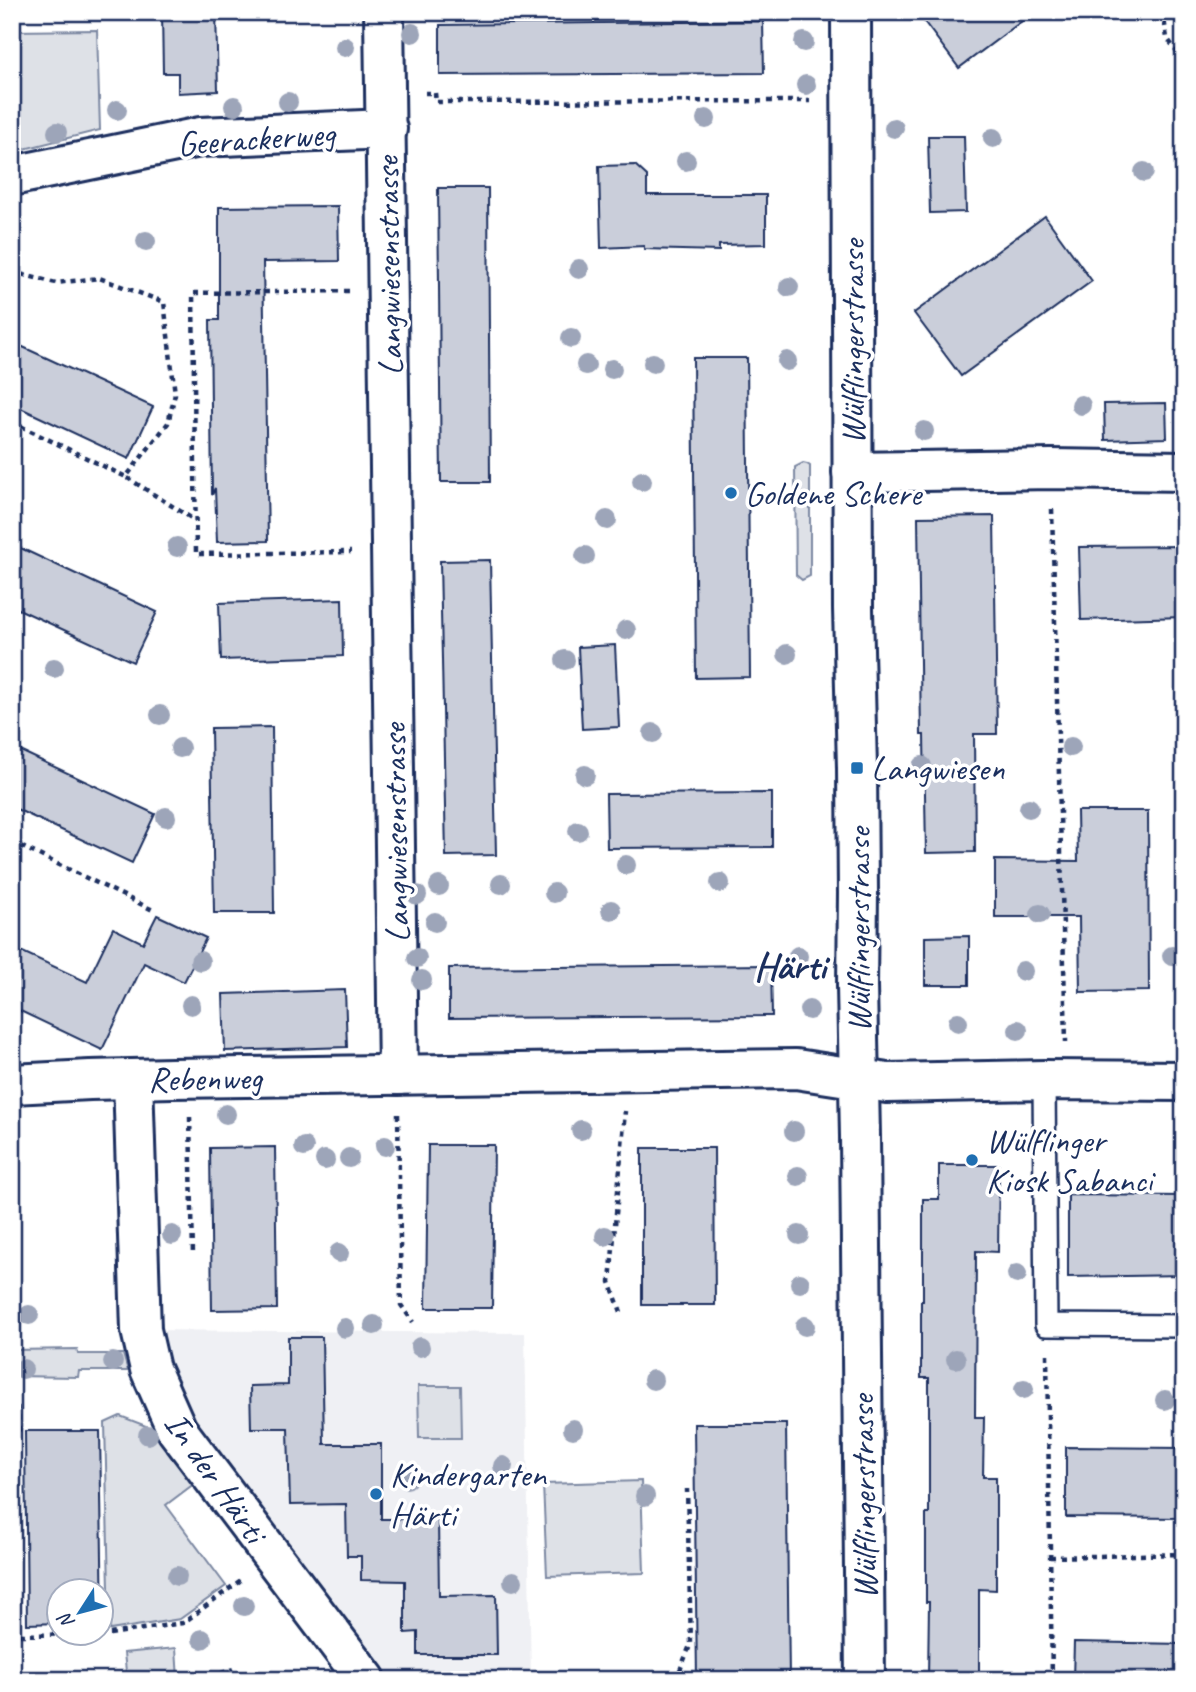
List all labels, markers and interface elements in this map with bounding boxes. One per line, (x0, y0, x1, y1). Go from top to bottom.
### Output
street label: Geerackerweg (176, 110, 339, 166)
street label: Langwiesenstrasse (364, 154, 413, 376)
street label: Wülflingerstrasse (830, 237, 875, 444)
place label: Goldene Schere (745, 471, 924, 516)
marker: Goldene Schere (723, 485, 739, 501)
street label: Langwiesenstrasse (371, 721, 420, 943)
place label: Langwiesen (871, 746, 1005, 791)
marker: Langwiesen (849, 760, 865, 776)
street label: Wülflingerstrasse (836, 825, 881, 1032)
district label: Härti (754, 943, 831, 990)
street label: Rebenweg (148, 1055, 264, 1102)
place label: Wülflinger Kiosk Sabanci (986, 1118, 1157, 1203)
marker: Wülflinger Kiosk Sabanci (964, 1152, 980, 1168)
street label: Wülflingerstrasse (839, 1392, 888, 1600)
street label: In der Härti (154, 1403, 280, 1555)
place label: Kindergarten Härti (390, 1452, 547, 1537)
marker: Kindergarten Härti (368, 1486, 384, 1502)
north arrow (46, 1576, 116, 1646)
text: N (52, 1607, 80, 1633)

